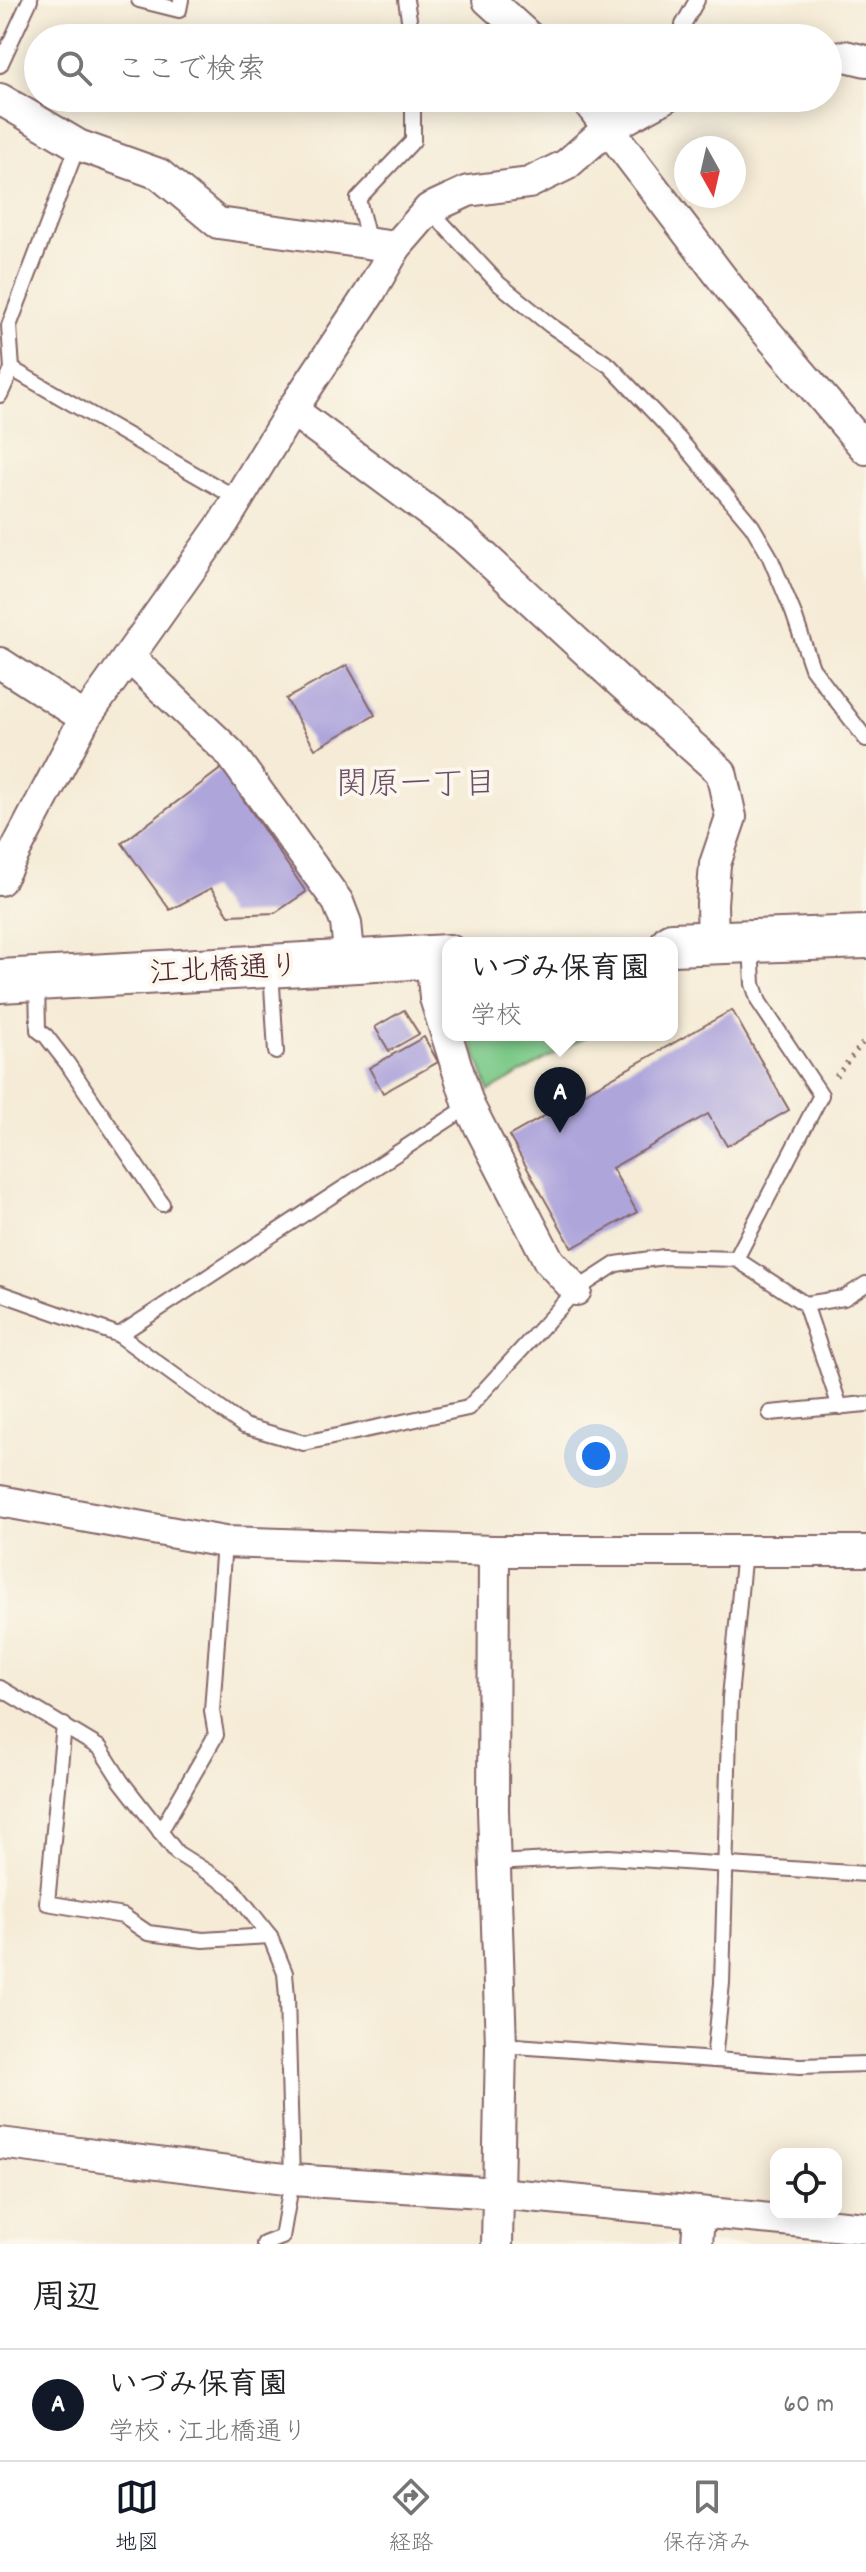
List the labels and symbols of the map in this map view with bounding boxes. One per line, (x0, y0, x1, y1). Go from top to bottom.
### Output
north arrow (674, 136, 746, 208)
district label: 関原一丁目 (336, 764, 496, 810)
street label: 江北橋通り (148, 947, 300, 998)
pin: A (534, 1067, 586, 1133)
your location (576, 1436, 616, 1476)

